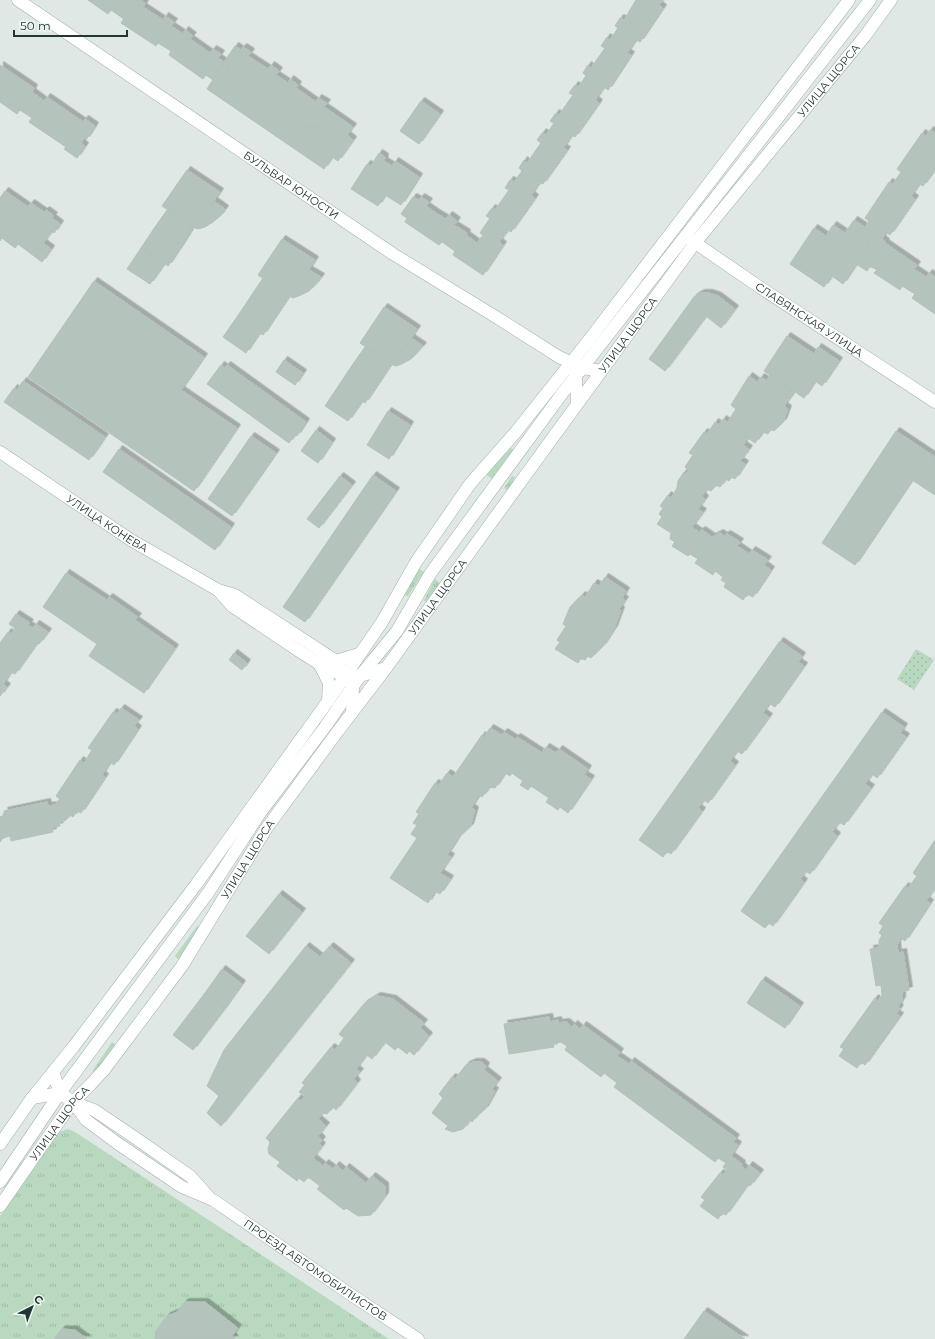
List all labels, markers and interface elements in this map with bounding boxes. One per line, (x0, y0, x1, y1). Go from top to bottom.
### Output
scale bar (14, 12, 127, 38)
text: 50 m (20, 18, 51, 33)
street label: УЛИЦА ЩОРСА (794, 40, 863, 120)
street label: БУЛЬВАР ЮНОСТИ (241, 148, 342, 222)
street label: СЛАВЯНСКАЯ УЛИЦА (752, 279, 866, 360)
street label: УЛИЦА ЩОРСА (596, 293, 661, 375)
street label: УЛИЦА КОНЕВА (64, 492, 151, 556)
street label: УЛИЦА ЩОРСА (405, 555, 470, 638)
street label: УЛИЦА ЩОРСА (218, 816, 278, 901)
street label: УЛИЦА ЩОРСА (27, 1082, 93, 1163)
street label: ПРОЕЗД АВТОМОБИЛИСТОВ (241, 1216, 390, 1324)
north arrow (12, 1287, 52, 1327)
text: С (31, 1292, 46, 1307)

